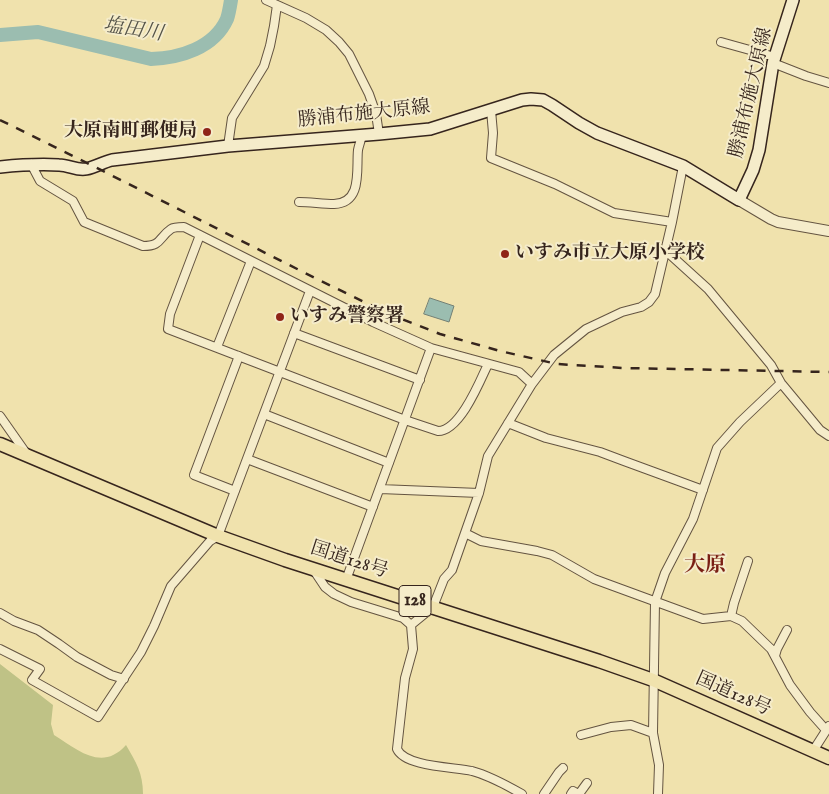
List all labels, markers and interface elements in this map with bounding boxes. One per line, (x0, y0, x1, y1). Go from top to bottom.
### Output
water label: 塩田川 (101, 14, 165, 48)
street label: 勝浦布施大原線 (726, 26, 778, 160)
street label: 勝浦布施大原線 (297, 97, 431, 133)
place label: 大原南町郵便局 (64, 121, 197, 143)
marker: 大原南町郵便局 (201, 126, 213, 138)
place label: いすみ市立大原小学校 (515, 243, 705, 265)
marker: いすみ市立大原小学校 (499, 248, 511, 260)
place label: いすみ警察署 (290, 306, 404, 328)
marker: いすみ警察署 (274, 311, 286, 323)
street label: 国道128号 (307, 538, 391, 584)
district label: 大原 (684, 554, 726, 580)
road number: 128 (399, 586, 431, 616)
street label: 国道128号 (692, 668, 774, 722)

